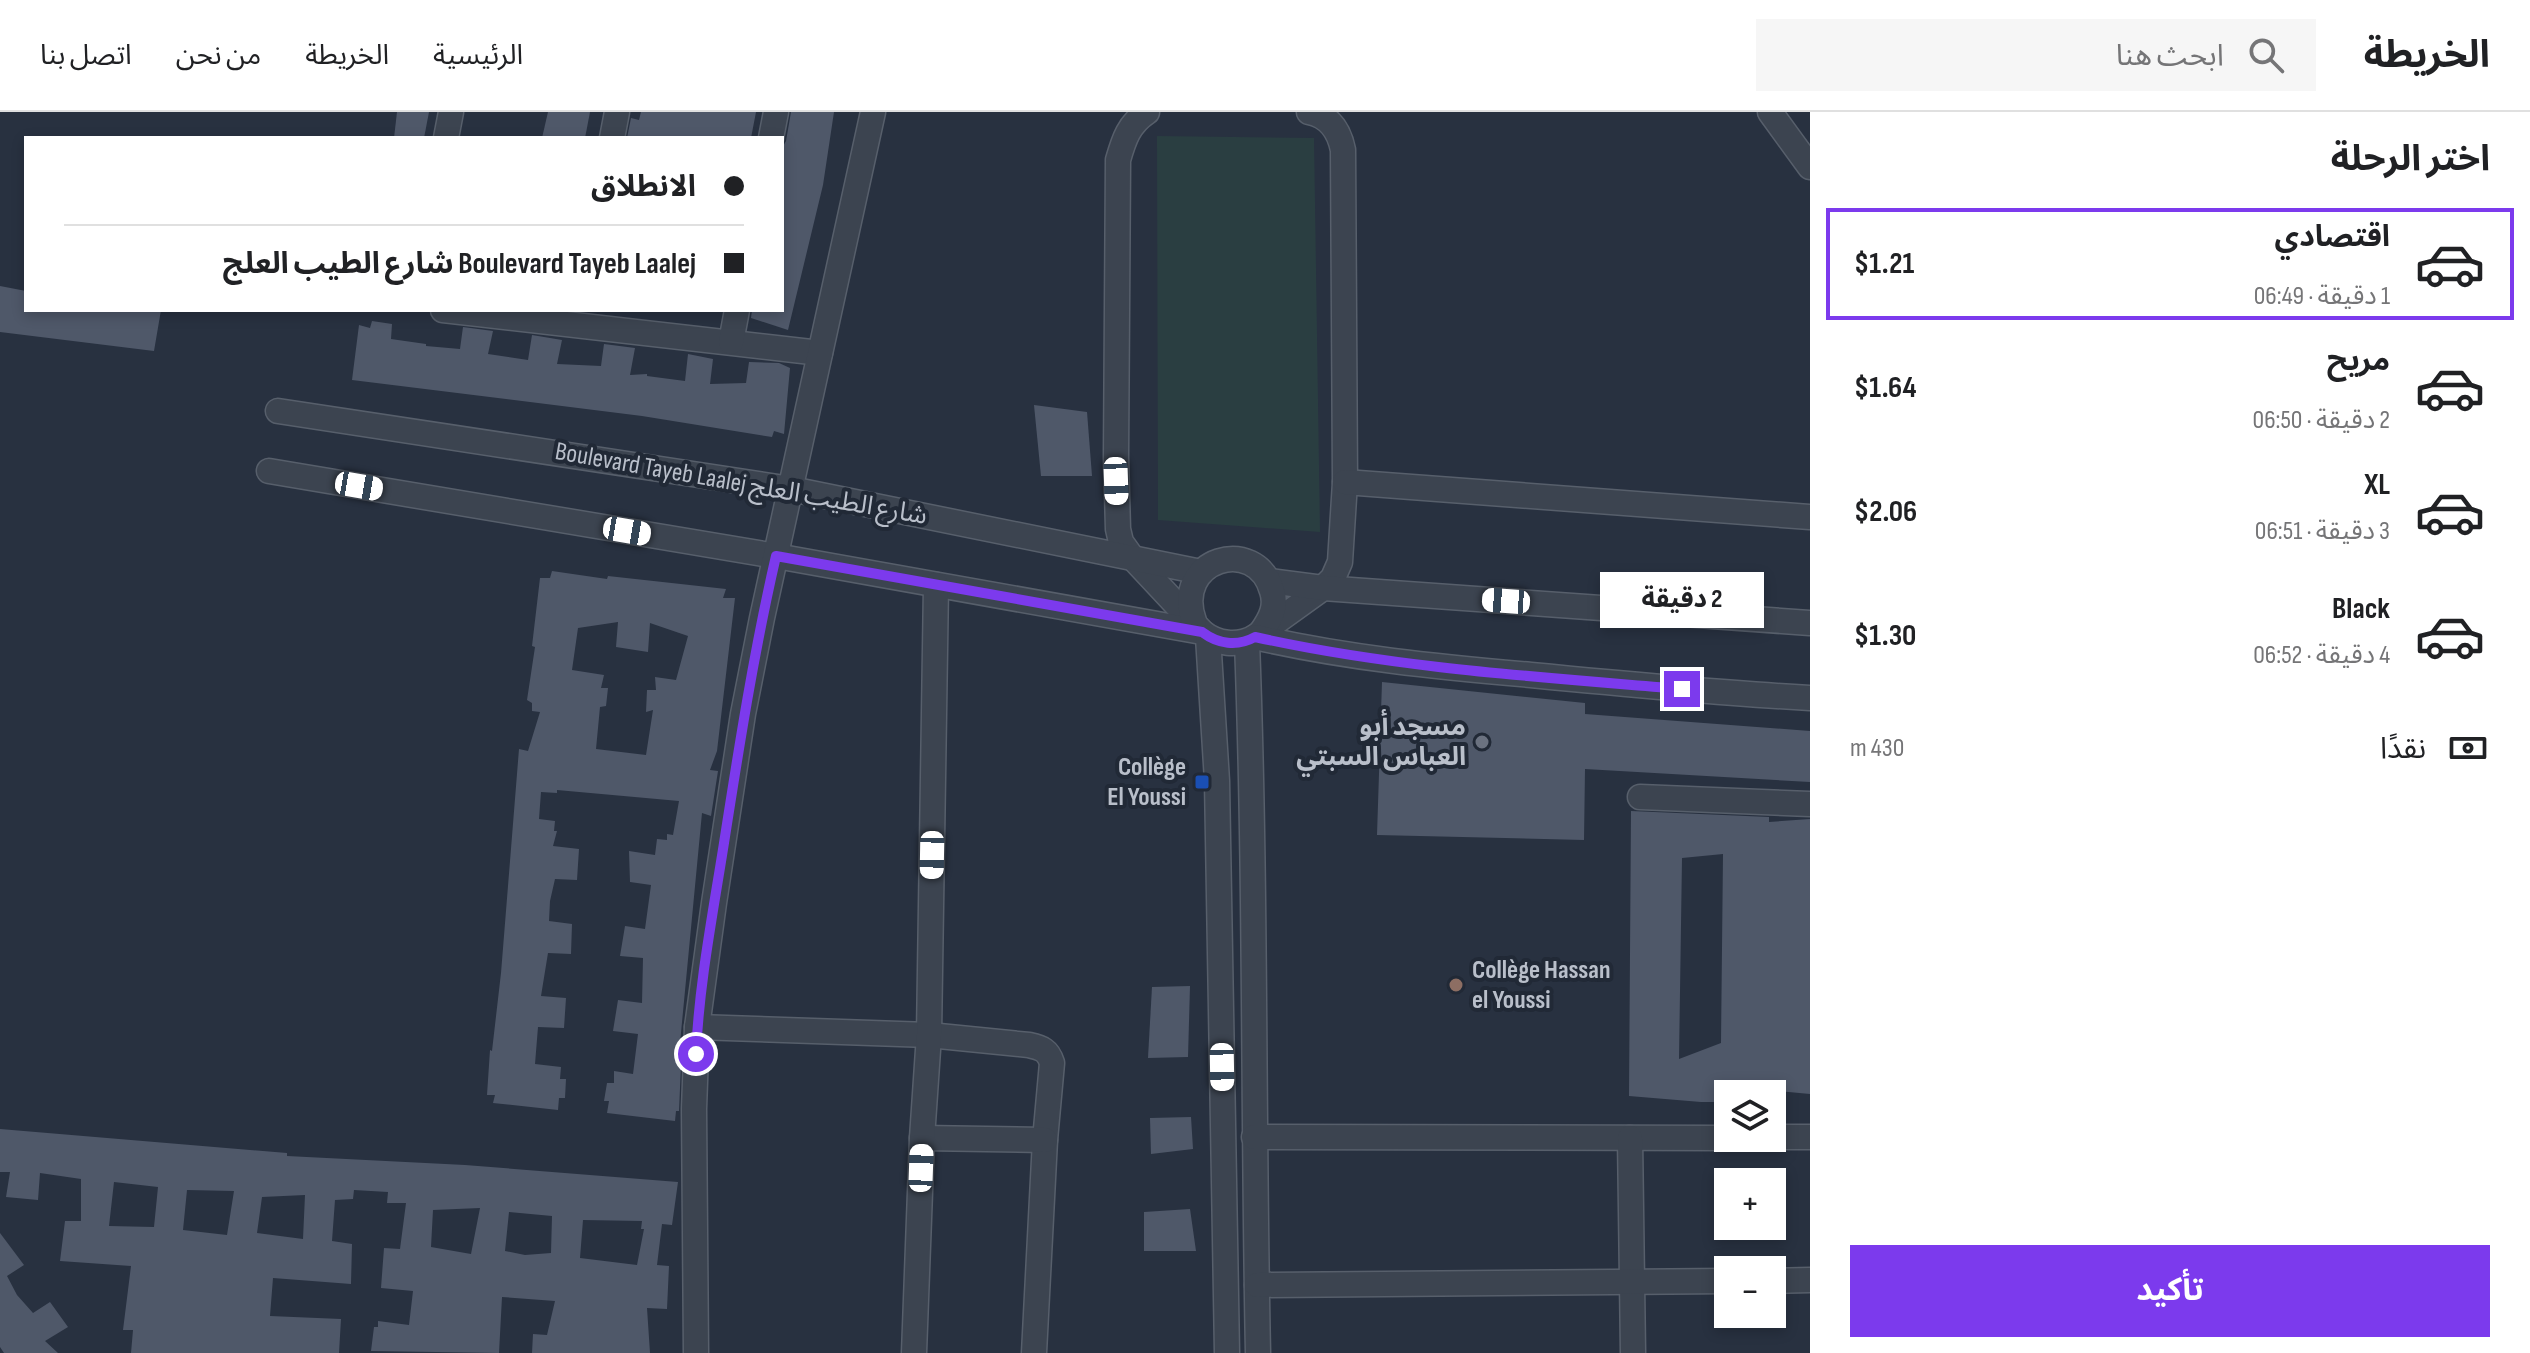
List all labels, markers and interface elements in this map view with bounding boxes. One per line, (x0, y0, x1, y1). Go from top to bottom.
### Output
search box (1756, 19, 2316, 91)
icon: search (2244, 33, 2288, 77)
text: الخريطة (2364, 33, 2490, 78)
text: ابحث هنا (2116, 38, 2224, 74)
text: اتصل بنا (40, 39, 132, 72)
text: من نحن (176, 39, 261, 72)
text: الخريطة (305, 39, 389, 72)
text: الرئيسية (433, 39, 523, 72)
text: اختر الرحلة (2331, 138, 2490, 181)
text: الانطلاق (591, 169, 696, 205)
text: اقتصادي (2275, 219, 2390, 255)
icon: car (2414, 228, 2486, 300)
text: Boulevard Tayeb Laalej شارع الطيب العلج (223, 246, 696, 282)
text: $1.21 (1854, 246, 1914, 282)
text: 1 دقيقة · 06:49 (2254, 281, 2390, 312)
text: مريح (2327, 343, 2390, 379)
icon: car (2414, 352, 2486, 424)
text: $1.64 (1854, 370, 1916, 406)
text: 2 دقيقة · 06:50 (2253, 405, 2390, 436)
street label: Boulevard Tayeb Laalej شارع الطيب العلج (552, 436, 929, 535)
car (1103, 457, 1129, 505)
text: XL (2364, 467, 2390, 503)
car (333, 470, 385, 502)
icon: car (2414, 476, 2486, 548)
text: $2.06 (1854, 494, 1917, 530)
car (601, 515, 653, 547)
text: 3 دقيقة · 06:51 (2255, 516, 2390, 547)
callout: 2 دقيقة (1600, 573, 1764, 629)
text: 2 دقيقة (1642, 584, 1722, 615)
car (1481, 587, 1531, 615)
text: Black (2332, 591, 2390, 627)
icon: car (2414, 600, 2486, 672)
text: $1.30 (1854, 618, 1916, 654)
text: 4 دقيقة · 06:52 (2253, 640, 2390, 671)
route end (1664, 671, 1700, 707)
place label: مسجد أبو العباس السبتي (1296, 709, 1466, 777)
icon: cash (2446, 726, 2490, 770)
text: نقدًا (2380, 731, 2426, 767)
marker: مسجد أبو العباس السبتي (1473, 733, 1491, 751)
text: 430 m (1850, 733, 1904, 764)
place label: Collège El Youssi (1107, 752, 1186, 813)
marker: Collège El Youssi (1193, 773, 1211, 791)
car (920, 831, 944, 879)
place label: Collège Hassan el Youssi (1472, 955, 1611, 1016)
marker: Collège Hassan el Youssi (1447, 976, 1465, 994)
route start (678, 1036, 714, 1072)
car (1210, 1043, 1234, 1091)
map controls (1714, 1080, 1786, 1328)
button: layers (1714, 1080, 1786, 1152)
car (908, 1144, 934, 1192)
button: + (1714, 1168, 1786, 1240)
button: تأكيد (1850, 1245, 2490, 1337)
button: − (1714, 1256, 1786, 1328)

